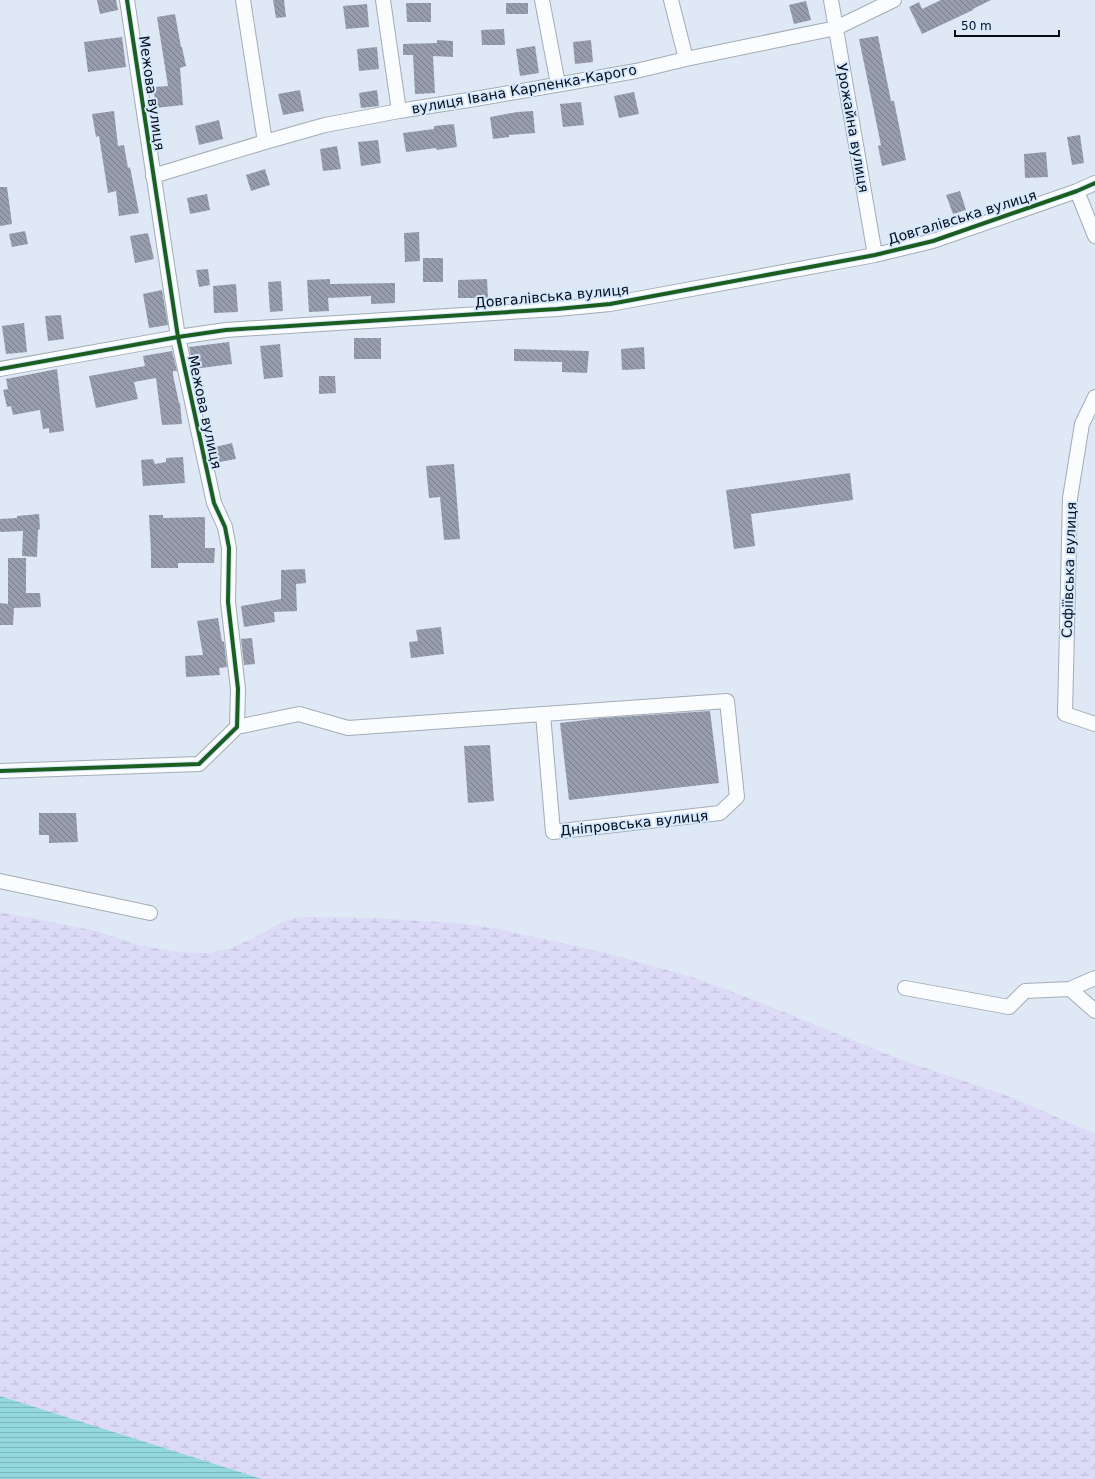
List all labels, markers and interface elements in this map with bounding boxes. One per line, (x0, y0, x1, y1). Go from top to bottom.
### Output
scale bar (955, 12, 1059, 38)
text: 50 m (961, 19, 992, 33)
street label: Межова вулиця (136, 35, 168, 151)
street label: вулиця Івана Карпенка-Карого (410, 61, 638, 117)
street label: Урожайна вулиця (834, 62, 872, 194)
street label: Довгалівська вулиця (886, 187, 1038, 247)
street label: Довгалівська вулиця (474, 281, 630, 311)
street label: Межова вулиця (185, 354, 225, 470)
street label: Софіївська вулиця (1059, 502, 1079, 638)
street label: Дніпровська вулиця (559, 807, 709, 839)

